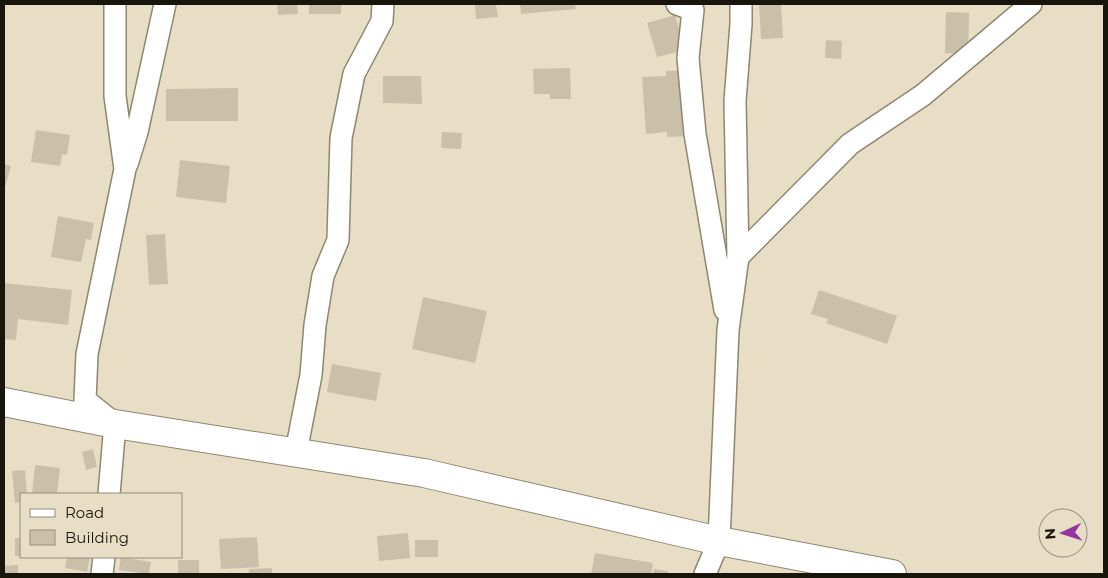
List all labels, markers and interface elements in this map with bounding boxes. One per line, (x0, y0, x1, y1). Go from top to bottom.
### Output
legend (20, 493, 182, 558)
text: Road (65, 503, 104, 522)
north arrow (1038, 508, 1088, 558)
text: Building (65, 528, 129, 547)
text: N (1041, 528, 1059, 540)

